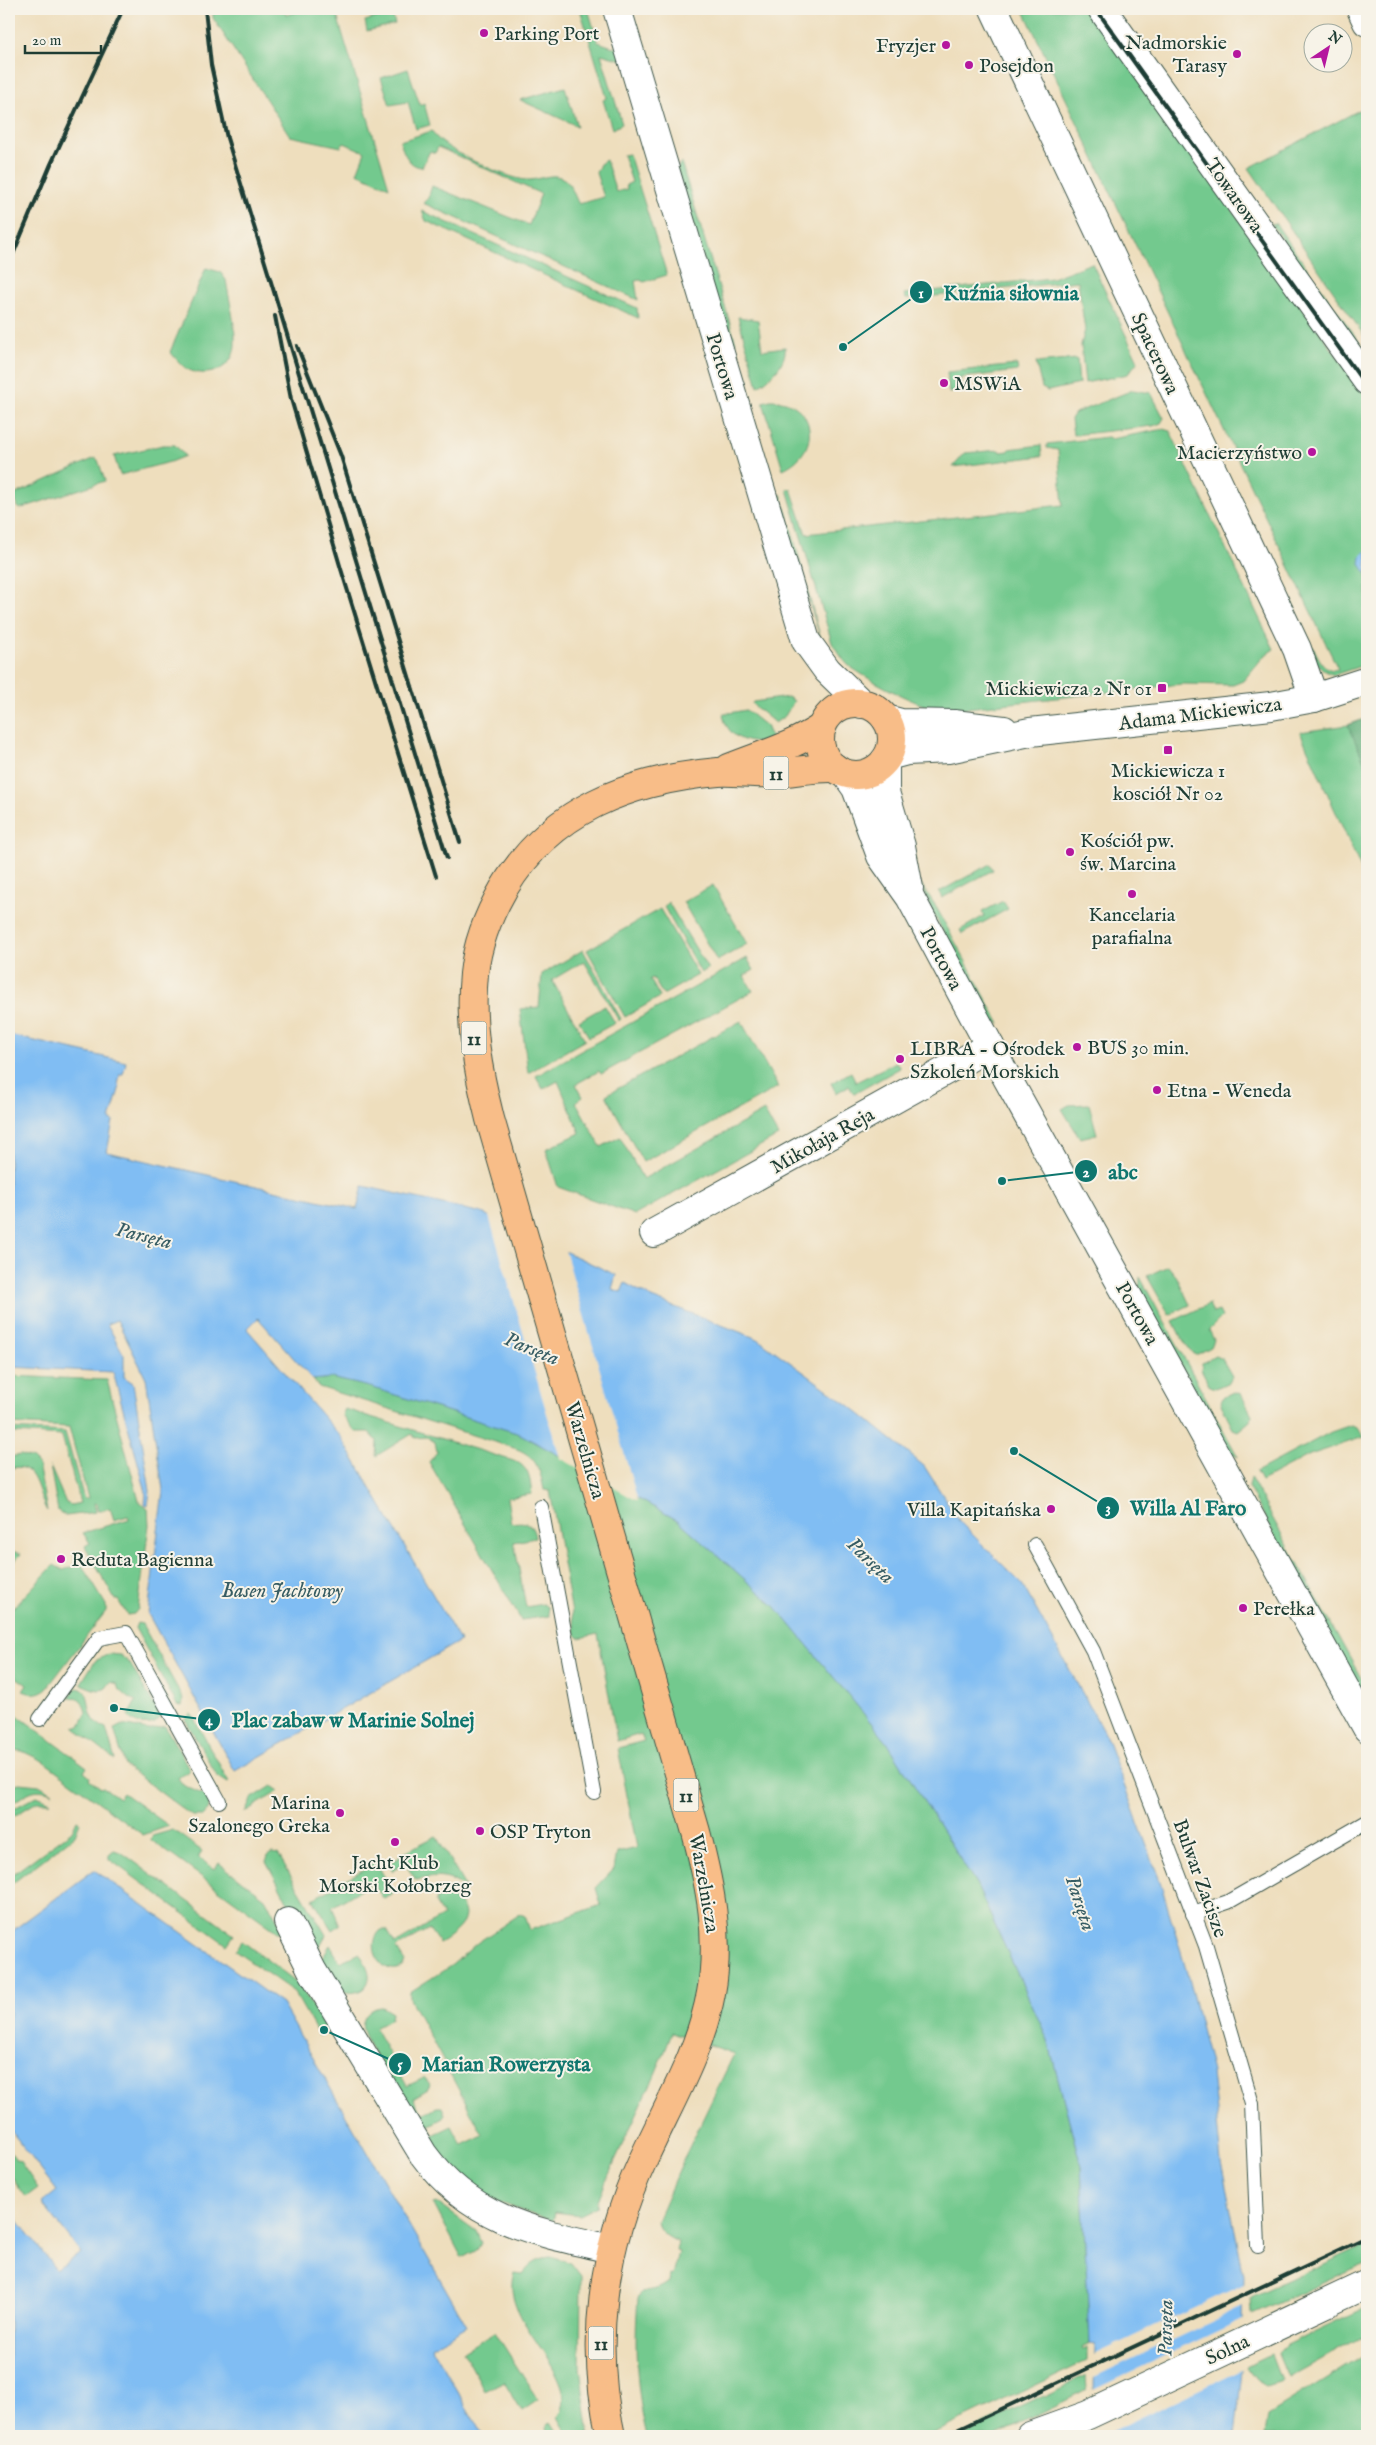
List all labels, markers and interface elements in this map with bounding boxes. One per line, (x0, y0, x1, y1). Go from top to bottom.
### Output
scale bar (25, 22, 101, 54)
place label: Parking Port (494, 22, 600, 47)
north arrow (1304, 22, 1354, 72)
marker: Parking Port (478, 27, 490, 39)
text: N (1324, 27, 1345, 49)
text: 20 m (32, 31, 62, 50)
place label: Nadmorskie Tarasy (1125, 31, 1227, 79)
place label: Fryzjer (876, 34, 937, 59)
marker: Fryzjer (940, 39, 952, 51)
marker: Nadmorskie Tarasy (1231, 48, 1243, 60)
place label: Posejdon (979, 54, 1054, 79)
marker: Posejdon (963, 59, 975, 71)
street label: Towarowa (1199, 154, 1269, 238)
callout: Kuźnia siłownia (909, 274, 1089, 310)
text: Kuźnia siłownia (943, 281, 1080, 308)
text: 1 (918, 284, 924, 303)
street label: Spacerowa (1125, 309, 1185, 399)
street label: Portowa (700, 330, 744, 403)
place label: MSWiA (954, 372, 1021, 397)
marker: MSWiA (938, 377, 950, 389)
place label: Macierzyństwo (1177, 441, 1302, 466)
marker: Macierzyństwo (1306, 446, 1318, 458)
place label: Mickiewicza 2 Nr 01 (986, 677, 1152, 702)
marker: Mickiewicza 2 Nr 01 (1156, 682, 1168, 694)
street label: Adama Mickiewicza (1116, 692, 1283, 737)
marker: Mickiewicza 1 kosciół Nr 02 (1162, 744, 1174, 756)
road number: 11 (764, 756, 788, 790)
place label: Mickiewicza 1 kosciół Nr 02 (1111, 759, 1225, 807)
place label: Kościół pw. św. Marcina (1080, 829, 1177, 877)
marker: Kościół pw. św. Marcina (1064, 846, 1076, 858)
marker: Kancelaria parafialna (1126, 888, 1138, 900)
place label: Kancelaria parafialna (1089, 903, 1176, 951)
street label: Portowa (914, 923, 968, 995)
road number: 11 (462, 1021, 486, 1054)
place label: BUS 30 min. (1087, 1036, 1189, 1061)
place label: LIBRA - Ośrodek Szkoleń Morskich (910, 1037, 1065, 1085)
marker: BUS 30 min. (1071, 1041, 1083, 1053)
marker: LIBRA - Ośrodek Szkoleń Morskich (894, 1053, 906, 1065)
place label: Etna - Weneda (1167, 1079, 1292, 1104)
marker: Etna - Weneda (1151, 1084, 1163, 1096)
street label: Mikołaja Reja (766, 1102, 879, 1180)
callout: abc (1074, 1153, 1148, 1189)
text: abc (1108, 1160, 1138, 1187)
text: 2 (1082, 1163, 1090, 1182)
water label: Parsęta (113, 1216, 174, 1256)
street label: Portowa (1109, 1278, 1164, 1350)
water label: Parsęta (500, 1326, 563, 1373)
street label: Warzelnicza (559, 1399, 610, 1502)
callout: Willa Al Faro (1095, 1490, 1257, 1526)
text: Willa Al Faro (1129, 1496, 1247, 1523)
place label: Villa Kapitańska (906, 1498, 1041, 1523)
text: 3 (1105, 1499, 1111, 1518)
marker: Villa Kapitańska (1045, 1503, 1057, 1515)
water label: Parsęta (840, 1532, 900, 1591)
place label: Reduta Bagienna (71, 1548, 214, 1573)
marker: Reduta Bagienna (55, 1553, 67, 1565)
water label: Basen Jachtowy (221, 1578, 343, 1605)
place label: Perełka (1253, 1597, 1315, 1622)
marker: Perełka (1237, 1602, 1249, 1614)
callout: Plac zabaw w Marinie Solnej (197, 1702, 485, 1738)
text: Plac zabaw w Marinie Solnej (232, 1708, 474, 1735)
text: 4 (205, 1711, 213, 1730)
road number: 11 (674, 1778, 698, 1812)
place label: Marina Szalonego Greka (188, 1791, 330, 1839)
marker: Marina Szalonego Greka (334, 1807, 346, 1819)
street label: Bulwar Zacisze (1167, 1816, 1233, 1941)
place label: OSP Tryton (490, 1820, 591, 1845)
marker: OSP Tryton (474, 1825, 486, 1837)
street label: Warzelnicza (683, 1832, 725, 1935)
marker: Jacht Klub Morski Kołobrzeg (389, 1836, 401, 1848)
place label: Jacht Klub Morski Kołobrzeg (319, 1851, 472, 1899)
water label: Parsęta (1058, 1872, 1101, 1935)
callout: Marian Rowerzysta (387, 2046, 601, 2082)
text: Marian Rowerzysta (422, 2052, 591, 2079)
text: 5 (397, 2055, 403, 2074)
water label: Parsęta (1153, 2299, 1180, 2357)
road number: 11 (588, 2326, 614, 2360)
street label: Solna (1202, 2329, 1254, 2371)

